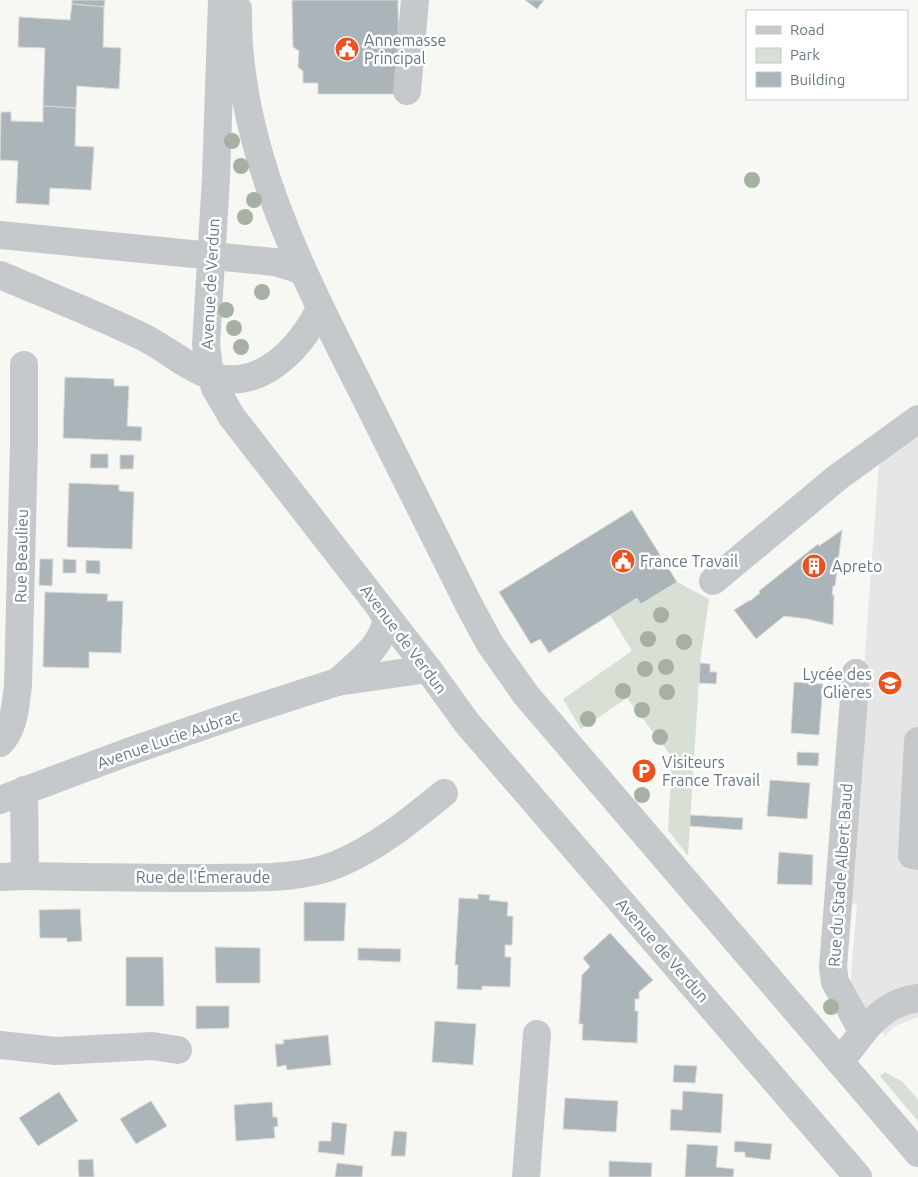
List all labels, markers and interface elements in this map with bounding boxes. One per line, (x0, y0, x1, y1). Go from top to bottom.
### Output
legend (746, 10, 908, 100)
text: Road (790, 21, 825, 38)
place label: Annemasse Principal (364, 31, 446, 67)
public building icon: Annemasse Principal (334, 36, 360, 62)
text: Park (790, 46, 820, 63)
text: Building (790, 71, 845, 88)
street label: Avenue de Verdun (198, 218, 222, 350)
street label: Rue Beaulieu (11, 509, 31, 603)
public building icon: France Travail (610, 548, 636, 574)
place label: France Travail (640, 552, 738, 570)
building icon: Apreto (801, 553, 827, 579)
place label: Apreto (832, 557, 882, 575)
street label: Avenue de Verdun (357, 581, 451, 697)
place label: Lycée des Glières (803, 665, 872, 701)
school or university icon: Lycée des Glières (877, 670, 903, 696)
street label: Avenue Lucie Aubrac (94, 706, 242, 772)
place label: Visiteurs France Travail (662, 753, 760, 789)
parking icon: Visiteurs France Travail (631, 758, 657, 784)
street label: Rue du Stade Albert Baud (825, 783, 855, 967)
street label: Rue de l'Émeraude (136, 866, 270, 886)
street label: Avenue de Verdun (613, 894, 713, 1006)

